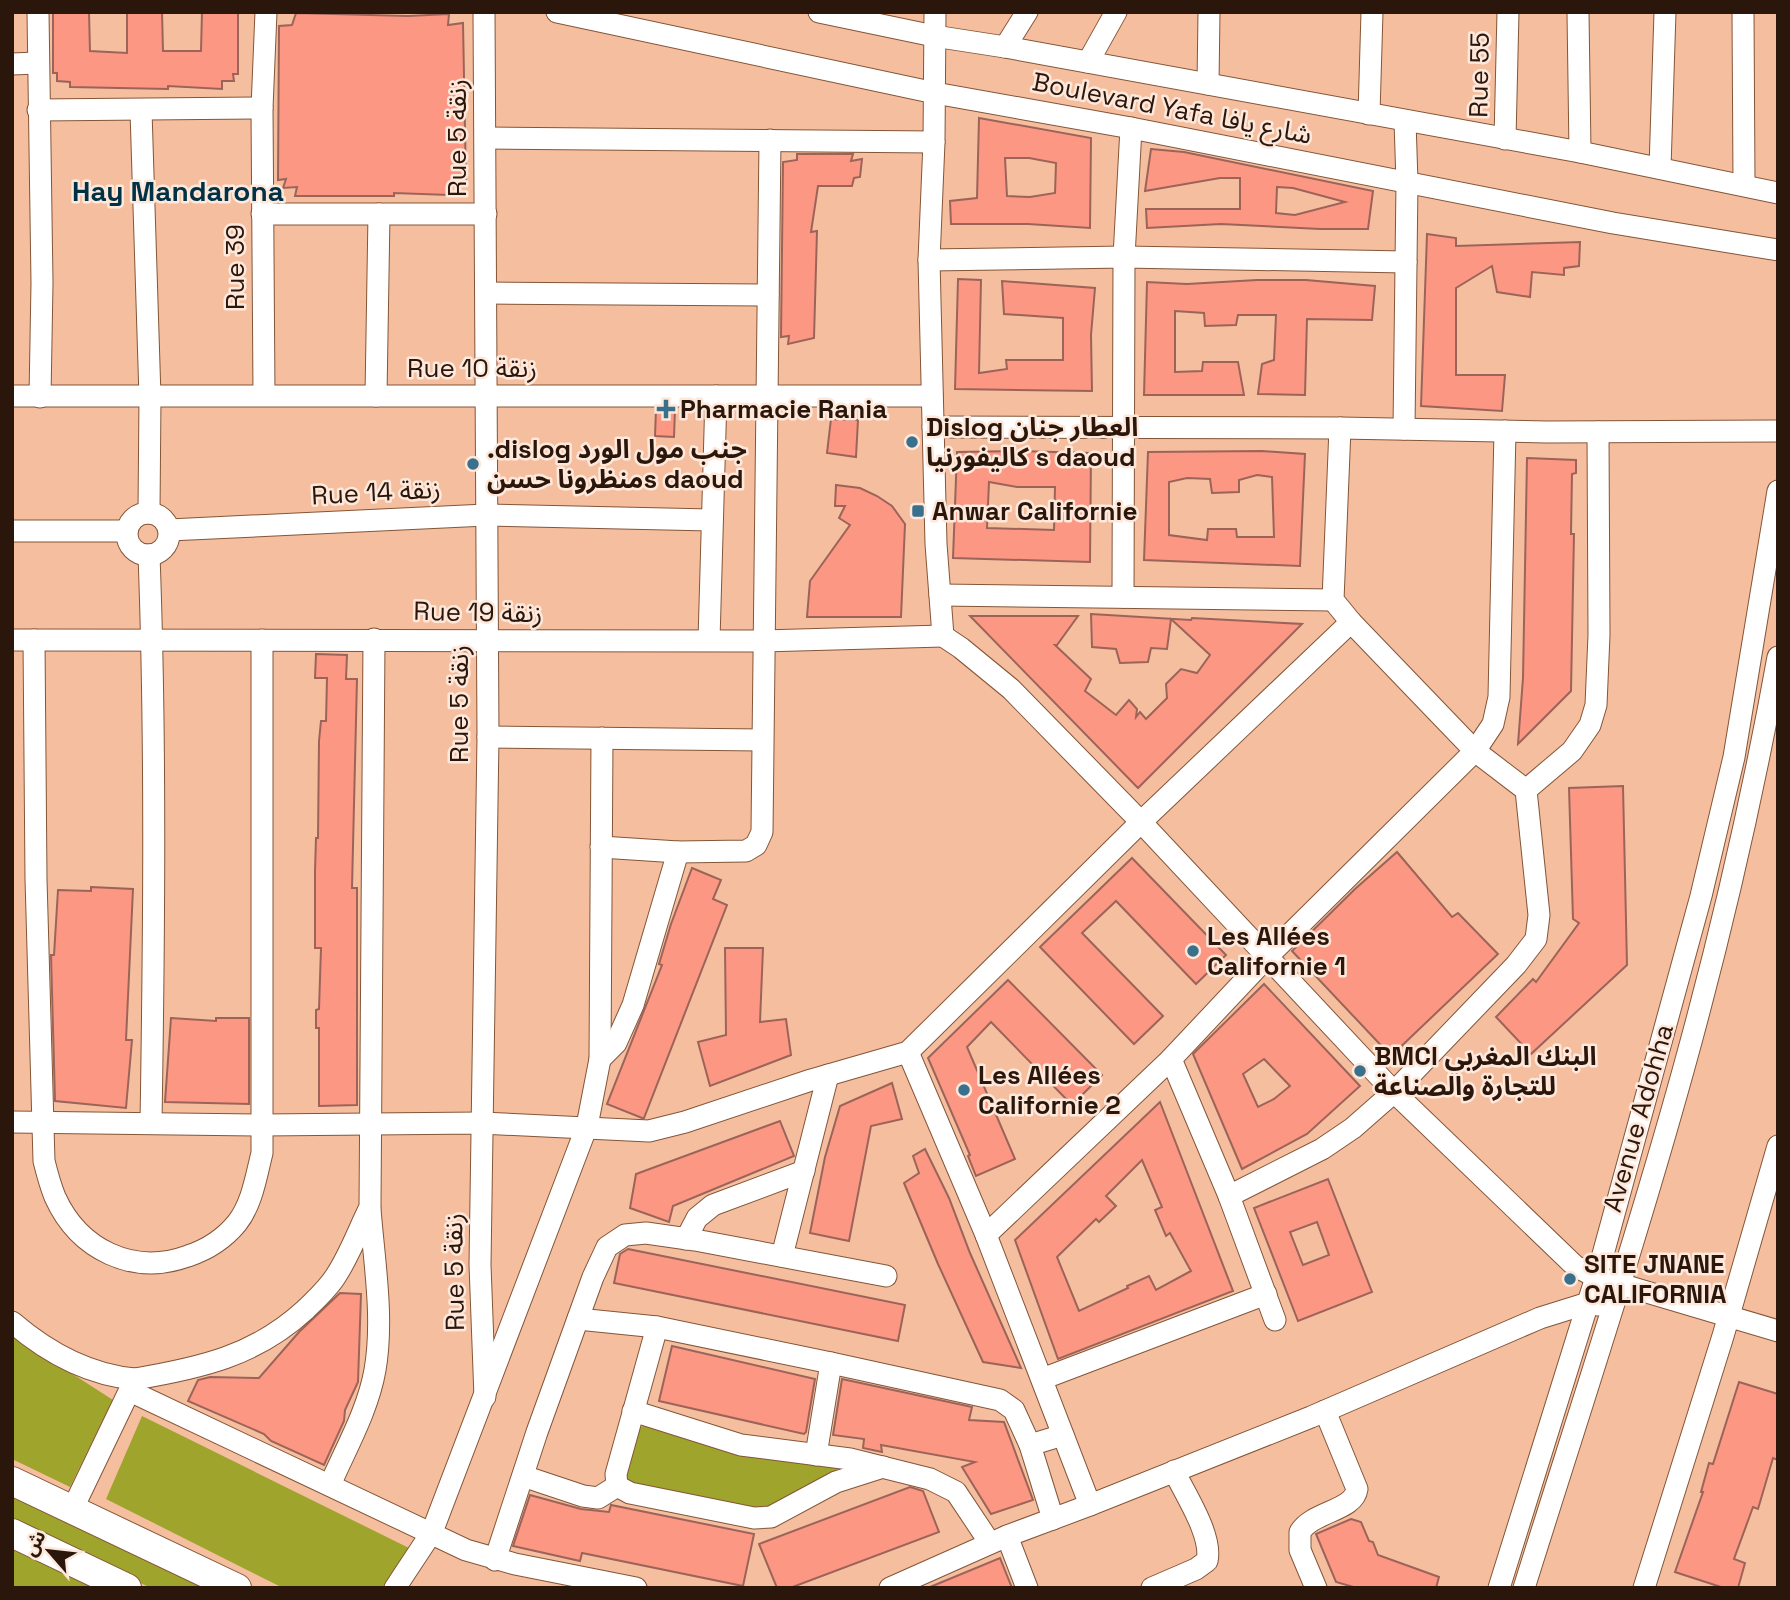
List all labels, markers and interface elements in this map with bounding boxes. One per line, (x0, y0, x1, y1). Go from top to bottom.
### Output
street label: Rue 55 (1461, 32, 1497, 118)
street label: Boulevard Yafa شارع يافا (1029, 64, 1315, 154)
street label: Rue 5 زنقة (440, 79, 474, 197)
district label: Hay Mandarona (72, 173, 284, 209)
street label: Rue 39 (218, 224, 252, 310)
street label: Rue 10 زنقة (407, 351, 537, 385)
place label: Pharmacie Rania (680, 392, 887, 426)
marker: Pharmacie Rania (658, 401, 674, 417)
place label: Dislog العطار جنان كاليفورنيا s daoud (926, 410, 1138, 474)
place label: .dislog جنب مول الورد منظرونا حسنs daoud (487, 432, 747, 496)
marker: Dislog العطار جنان كاليفورنيا s daoud (904, 434, 920, 450)
marker: .dislog جنب مول الورد منظرونا حسنs daoud (465, 456, 481, 472)
street label: Rue 14 زنقة (310, 472, 442, 512)
place label: Anwar Californie (932, 494, 1137, 528)
marker: Anwar Californie (910, 503, 926, 519)
street label: Rue 19 زنقة (413, 594, 543, 630)
street label: Rue 5 زنقة (442, 645, 476, 763)
place label: Les Allées Californie 1 (1207, 919, 1346, 983)
marker: Les Allées Californie 1 (1185, 943, 1201, 959)
street label: Avenue Adohha (1595, 1020, 1681, 1216)
place label: BMCI البنك المغربي للتجارة والصناعة (1374, 1039, 1597, 1103)
place label: Les Allées Californie 2 (978, 1058, 1121, 1122)
marker: BMCI البنك المغربي للتجارة والصناعة (1352, 1063, 1368, 1079)
marker: Les Allées Californie 2 (956, 1082, 972, 1098)
street label: Rue 5 زنقة (436, 1213, 472, 1331)
place label: SITE JNANE CALIFORNIA (1584, 1247, 1727, 1311)
marker: SITE JNANE CALIFORNIA (1562, 1271, 1578, 1287)
north arrow (14, 1516, 84, 1586)
text: ش (17, 1526, 52, 1561)

